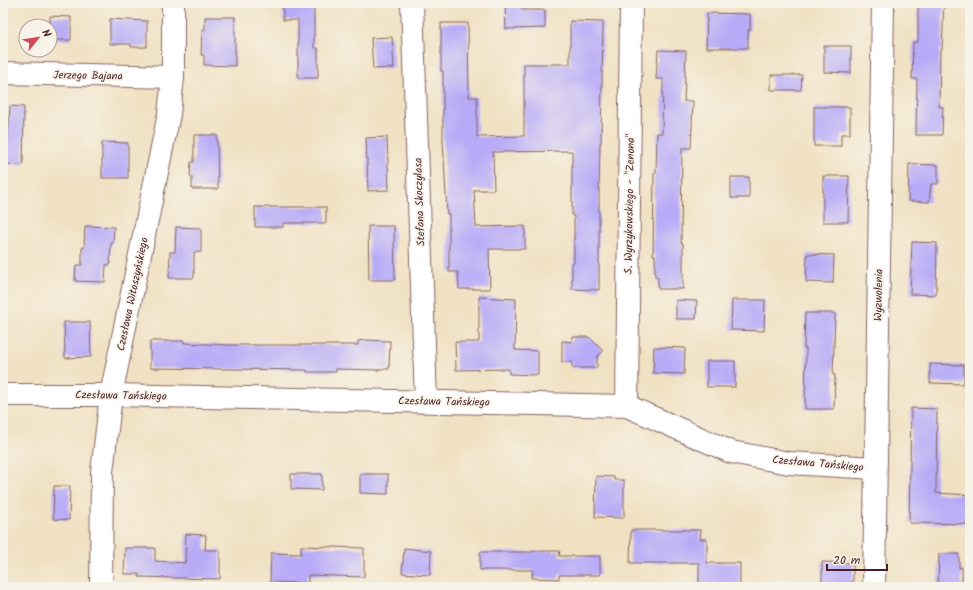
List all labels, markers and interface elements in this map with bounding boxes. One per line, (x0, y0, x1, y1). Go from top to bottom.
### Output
north arrow (18, 18, 58, 58)
text: N (36, 26, 55, 41)
street label: Jerzego Bajana (53, 66, 123, 86)
street label: S. Wyrzykowskiego - "Zenona" (620, 133, 640, 274)
street label: Stefana Skoczylasa (409, 157, 431, 246)
street label: Czesława Witoszyńskiego (112, 236, 154, 353)
street label: Wyzwolenia (870, 269, 888, 321)
street label: Czesława Tańskiego (75, 386, 167, 406)
street label: Czesława Tańskiego (398, 392, 490, 412)
street label: Czesława Tańskiego (771, 451, 864, 477)
scale bar (827, 546, 887, 572)
text: 20 m (833, 551, 861, 570)

